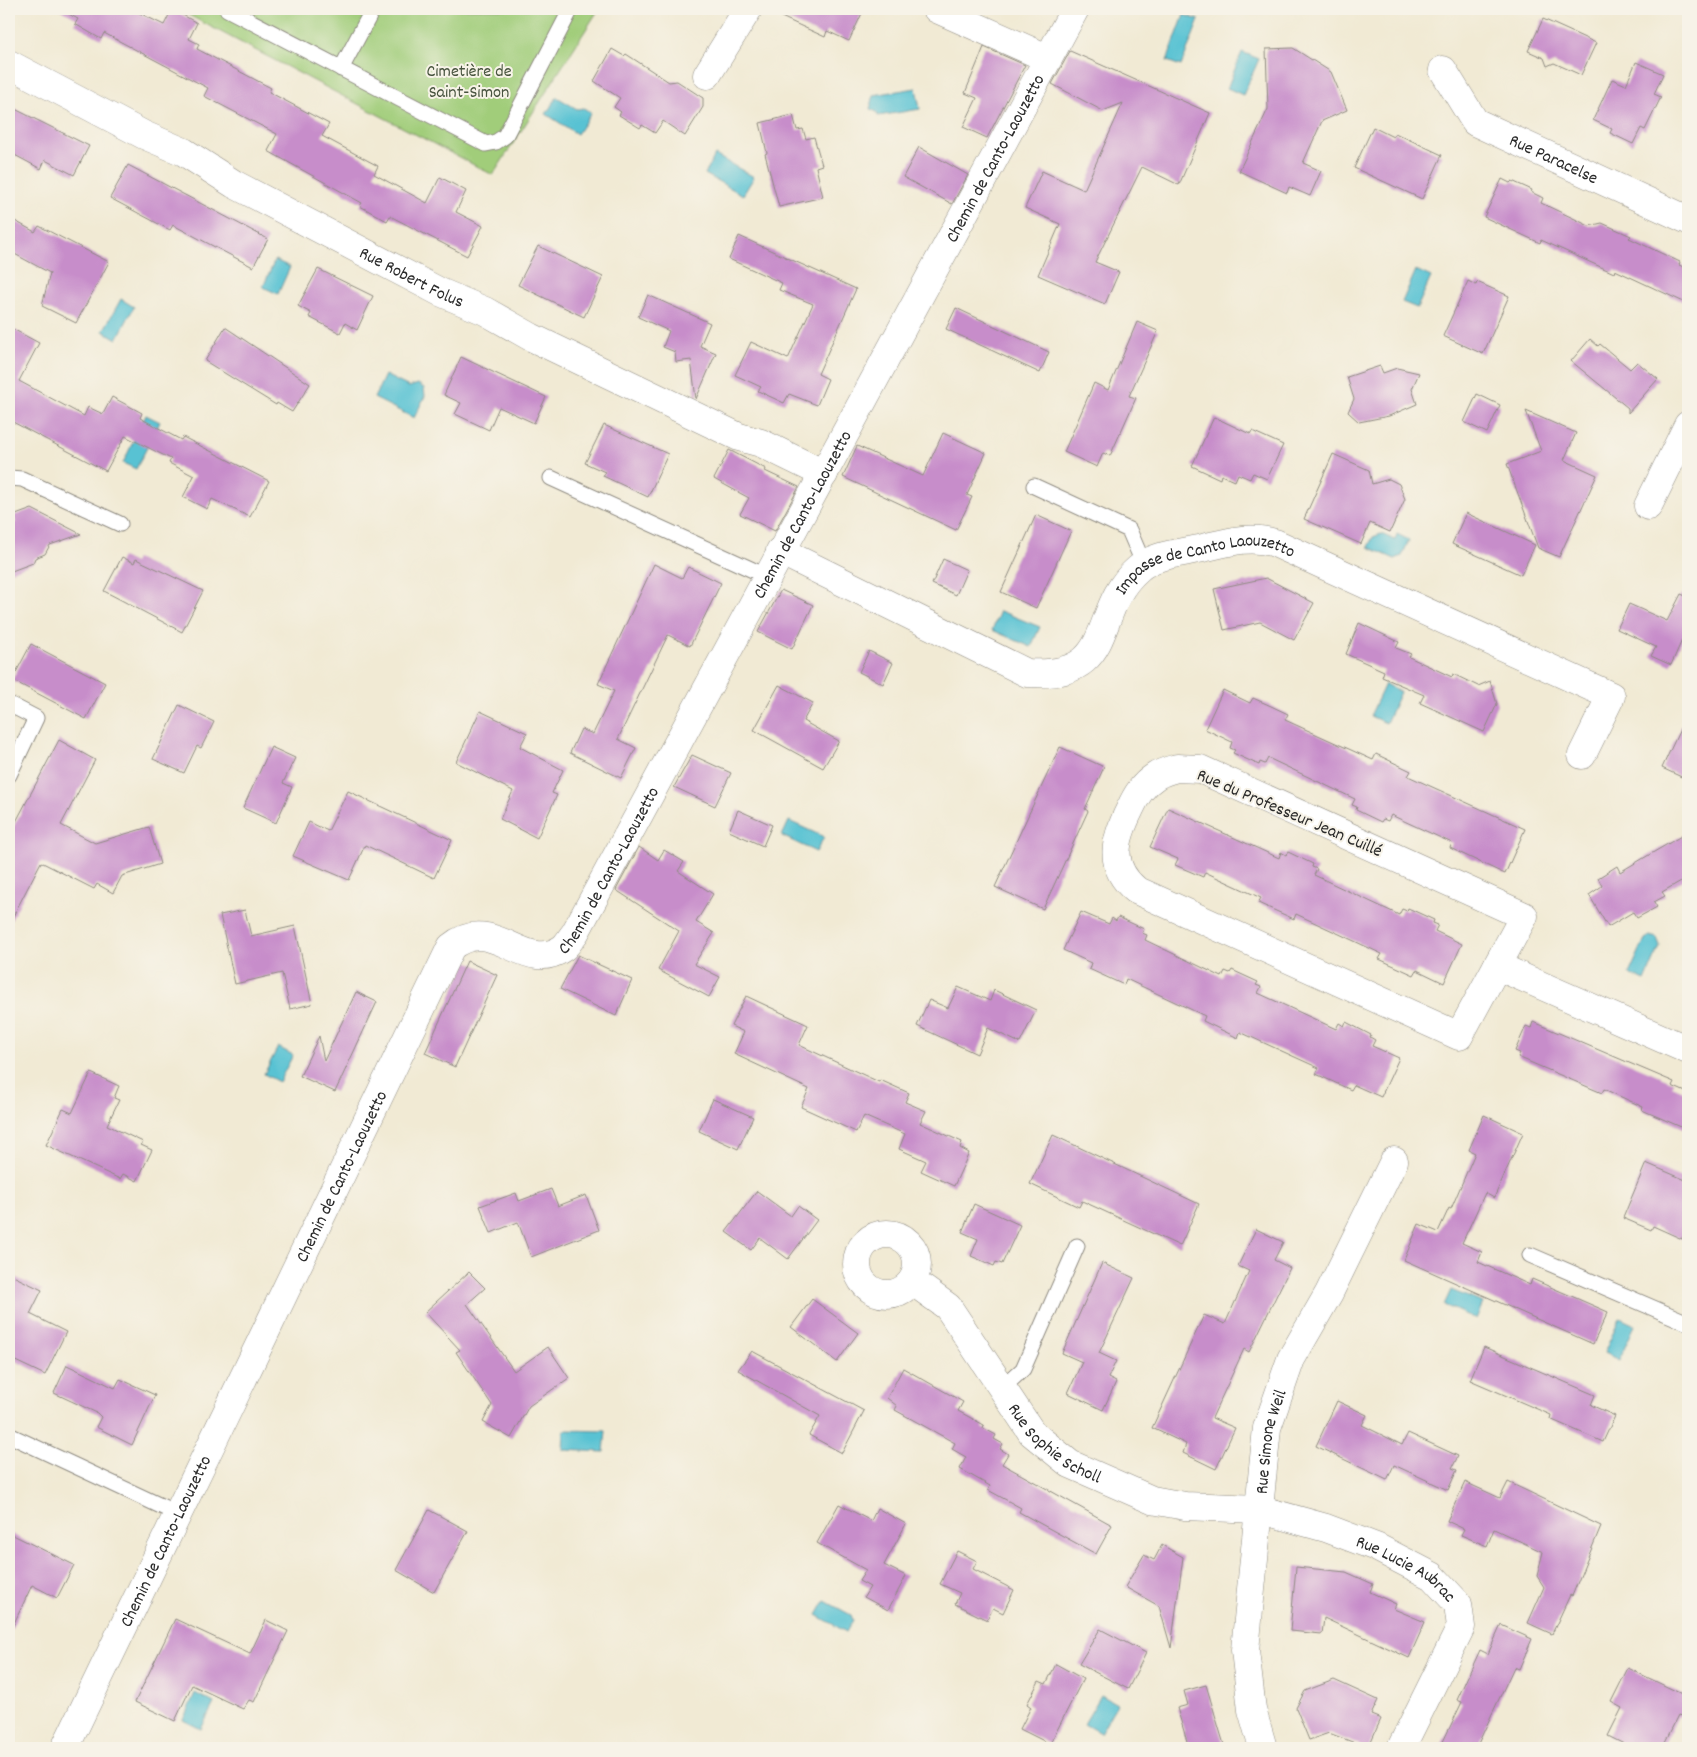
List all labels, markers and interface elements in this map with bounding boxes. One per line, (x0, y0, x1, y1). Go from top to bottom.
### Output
park label: Cimetière de Saint-Simon (426, 60, 512, 106)
street label: Chemin de Canto-Laouzetto (941, 71, 1052, 248)
street label: Rue Paracelse (1504, 129, 1602, 192)
street label: Rue Robert Folus (354, 242, 467, 316)
street label: Chemin de Canto-Laouzetto (748, 427, 859, 604)
street label: Impasse de Canto Laouzetto (1110, 529, 1299, 601)
street label: Rue du Professeur Jean Cuillé (1192, 764, 1386, 865)
street label: Chemin de Canto-Laouzetto (554, 783, 667, 962)
street label: Chemin de Canto-Laouzetto (291, 1087, 395, 1267)
street label: Rue Simone Weil (1251, 1386, 1295, 1495)
street label: Rue Sophie Scholl (1001, 1399, 1105, 1491)
street label: Chemin de Canto-Laouzetto (115, 1452, 219, 1632)
street label: Rue Lucie Aubrac (1352, 1530, 1460, 1609)

